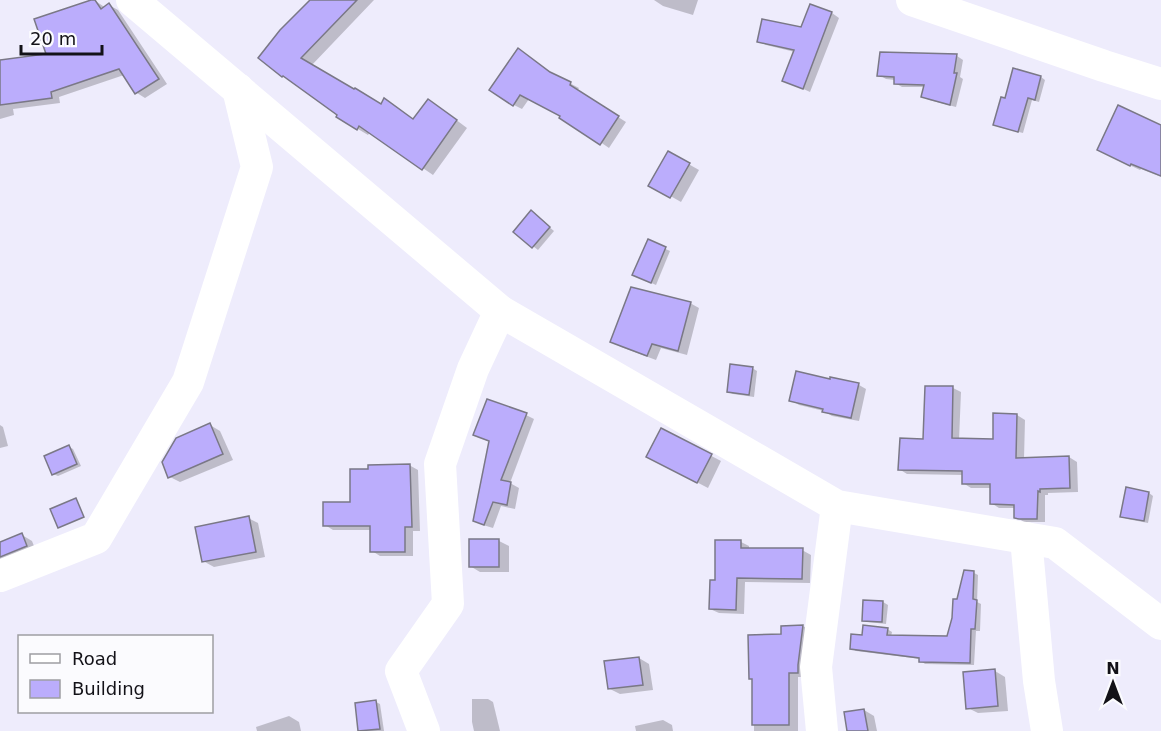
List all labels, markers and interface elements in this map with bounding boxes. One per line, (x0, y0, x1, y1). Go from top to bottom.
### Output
scale bar (21, 18, 102, 56)
text: 20 m (30, 28, 76, 49)
legend (18, 635, 213, 713)
text: Road (72, 648, 117, 669)
north arrow (1083, 653, 1143, 713)
text: N (1106, 659, 1120, 678)
text: Building (72, 678, 145, 699)

